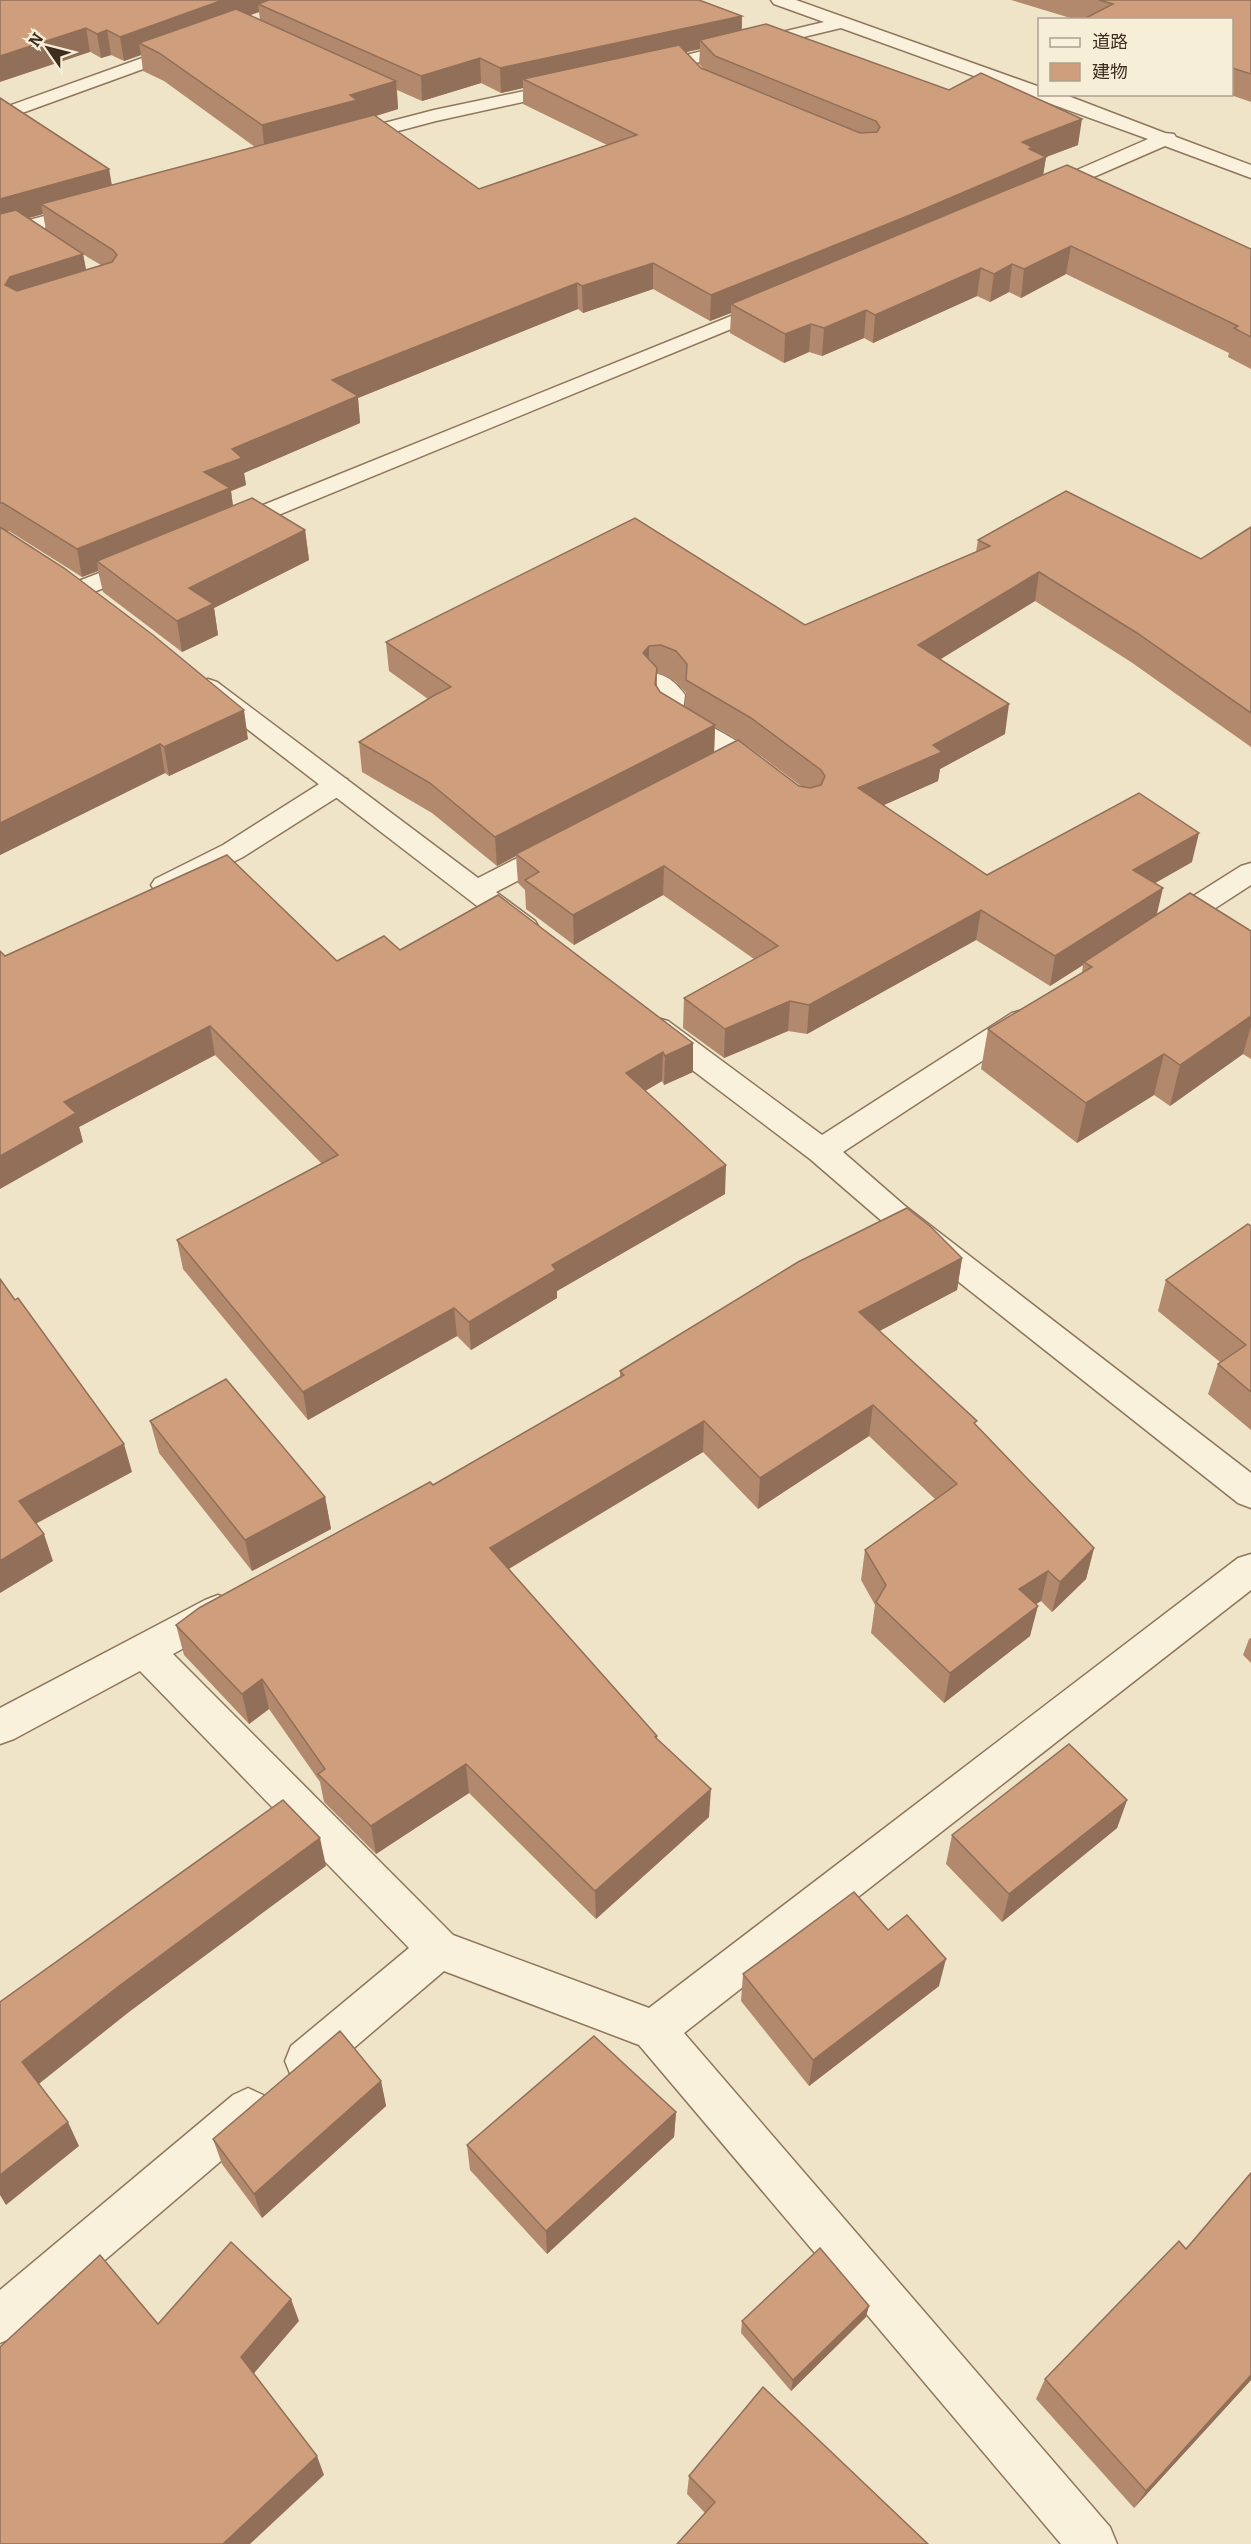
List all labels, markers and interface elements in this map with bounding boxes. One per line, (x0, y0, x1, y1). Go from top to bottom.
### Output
north arrow (18, 18, 78, 78)
legend (1038, 18, 1233, 96)
text: N (25, 29, 47, 50)
text: 道路 (1092, 31, 1128, 53)
text: 建物 (1092, 61, 1128, 83)

